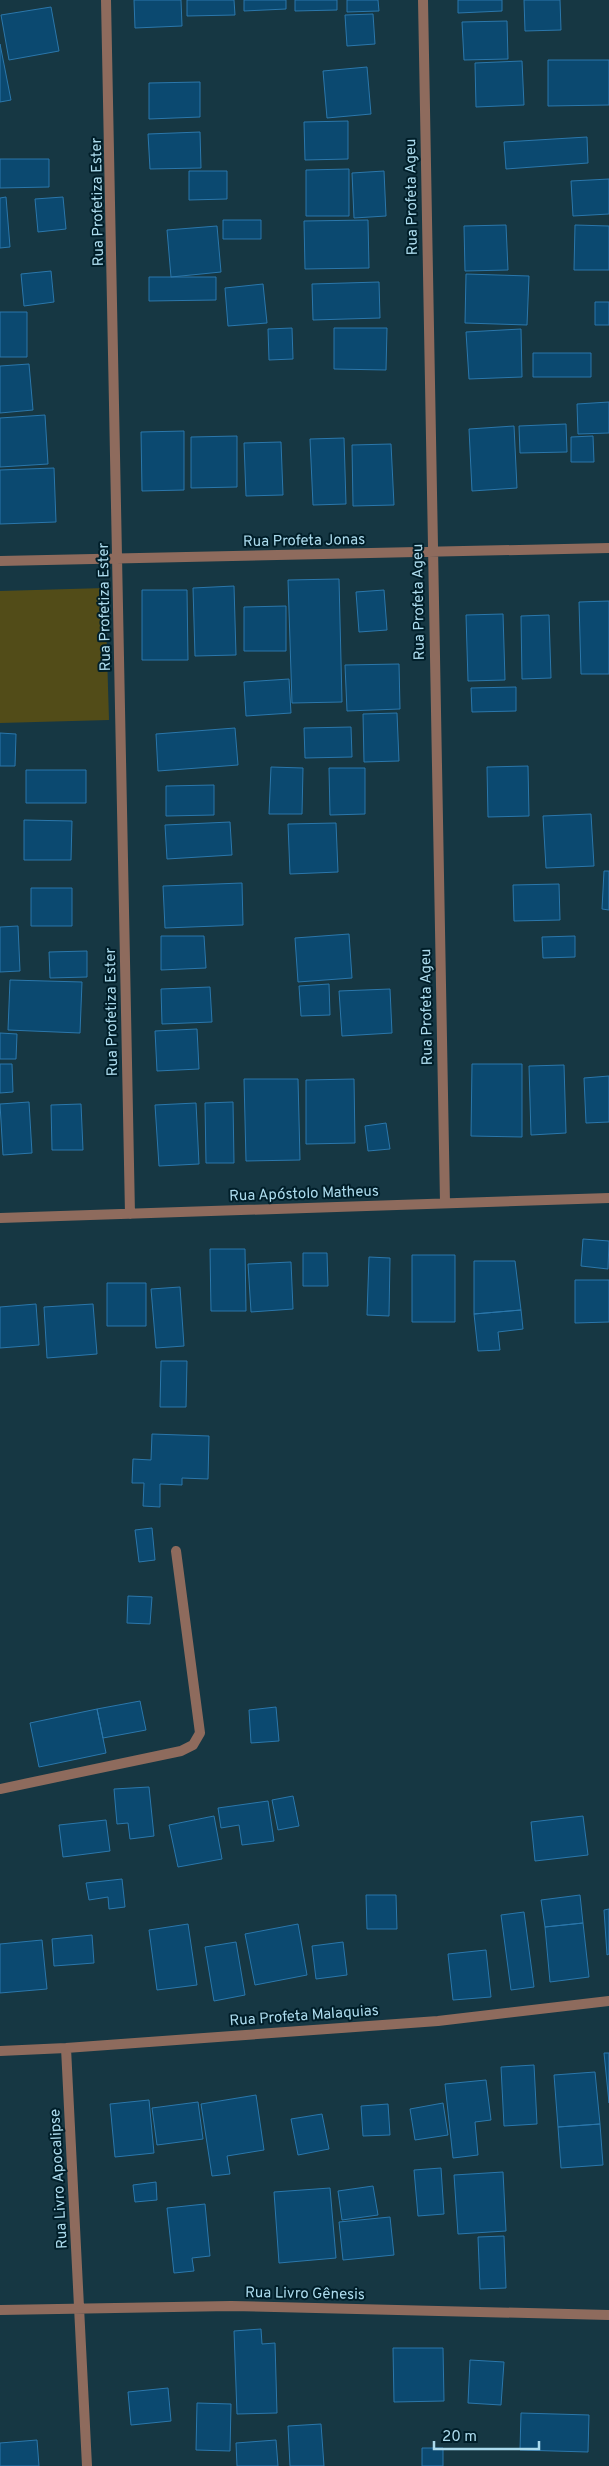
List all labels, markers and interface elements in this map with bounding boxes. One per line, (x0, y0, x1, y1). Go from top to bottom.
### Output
street label: Rua Profetiza Ester (88, 137, 109, 267)
street label: Rua Profeta Ageu (402, 138, 423, 255)
street label: Rua Profeta Jonas (243, 531, 365, 552)
street label: Rua Profetiza Ester (95, 542, 116, 672)
street label: Rua Profeta Ageu (409, 543, 430, 660)
street label: Rua Profetiza Ester (102, 947, 123, 1077)
street label: Rua Profeta Ageu (417, 948, 438, 1065)
street label: Rua Apóstolo Matheus (229, 1182, 379, 1207)
street label: Rua Profeta Malaquias (229, 2002, 379, 2031)
street label: Rua Livro Apocalipse (46, 2108, 73, 2249)
street label: Rua Livro Gênesis (245, 2284, 365, 2305)
scale bar (434, 2418, 539, 2450)
text: 20 m (442, 2428, 477, 2447)

